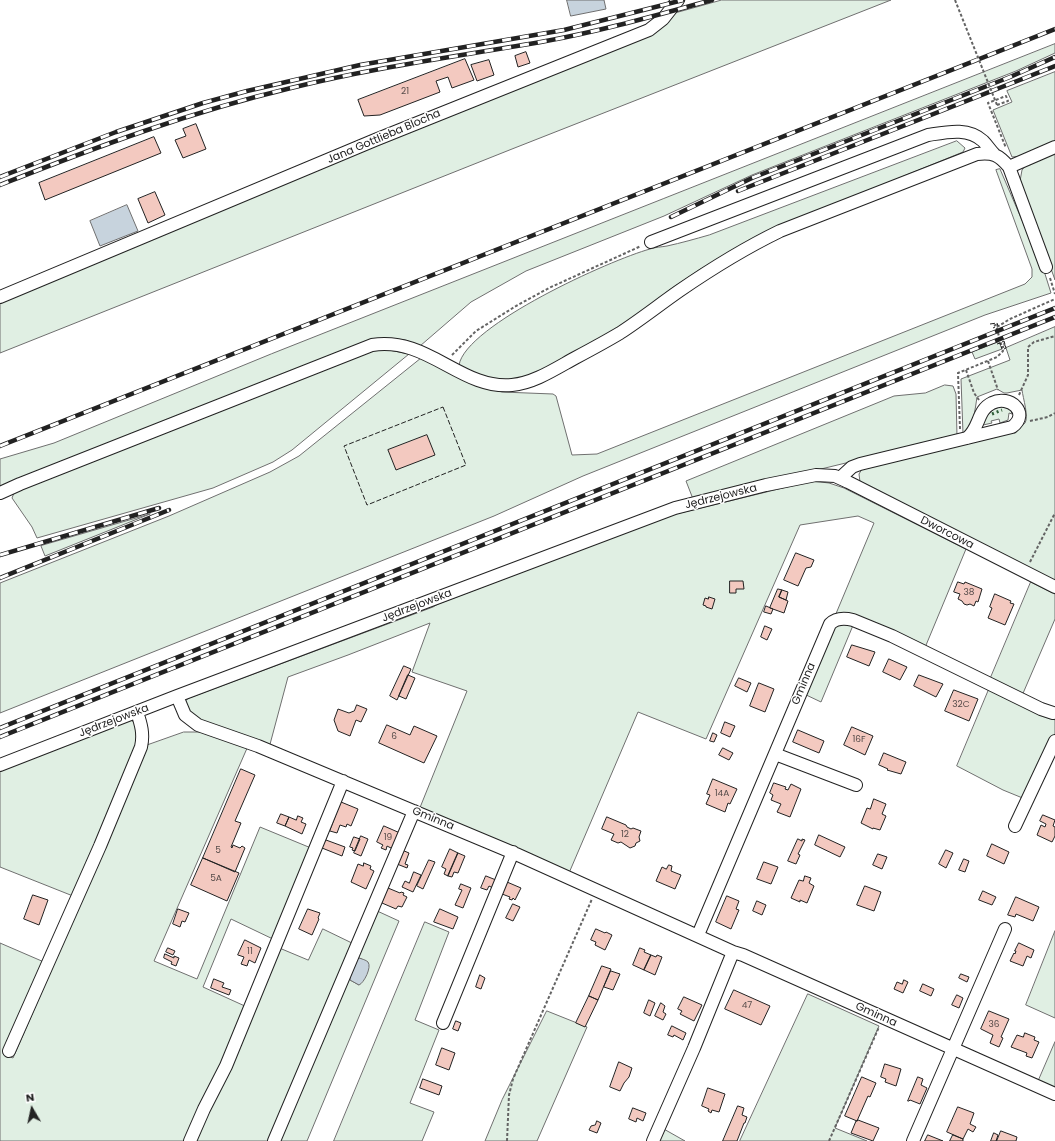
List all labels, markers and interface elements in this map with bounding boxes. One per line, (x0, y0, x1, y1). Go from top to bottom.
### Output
house number: 21 (401, 87, 409, 97)
street label: Jana Gottlieba Blocha (325, 107, 443, 167)
street label: Jędrzejowska (684, 482, 758, 512)
street label: Dworcowa (918, 514, 976, 552)
street label: Jędrzejowska (380, 587, 454, 625)
house number: 38 (964, 588, 974, 598)
street label: Gminna (789, 661, 819, 707)
house number: 32C (952, 700, 970, 710)
street label: Jędrzejowska (77, 702, 151, 740)
house number: 6 (391, 732, 397, 742)
house number: 16F (852, 735, 866, 745)
house number: 14A (715, 789, 729, 799)
street label: Gminna (410, 805, 456, 833)
house number: 12 (621, 830, 629, 840)
house number: 19 (384, 833, 392, 843)
house number: 5 (215, 846, 221, 856)
house number: 5A (210, 874, 222, 884)
house number: 11 (247, 947, 253, 957)
street label: Gminna (853, 1000, 899, 1030)
house number: 47 (742, 1001, 752, 1011)
house number: 36 (988, 1020, 1000, 1030)
north arrow (12, 1089, 52, 1129)
text: N (25, 1089, 35, 1106)

